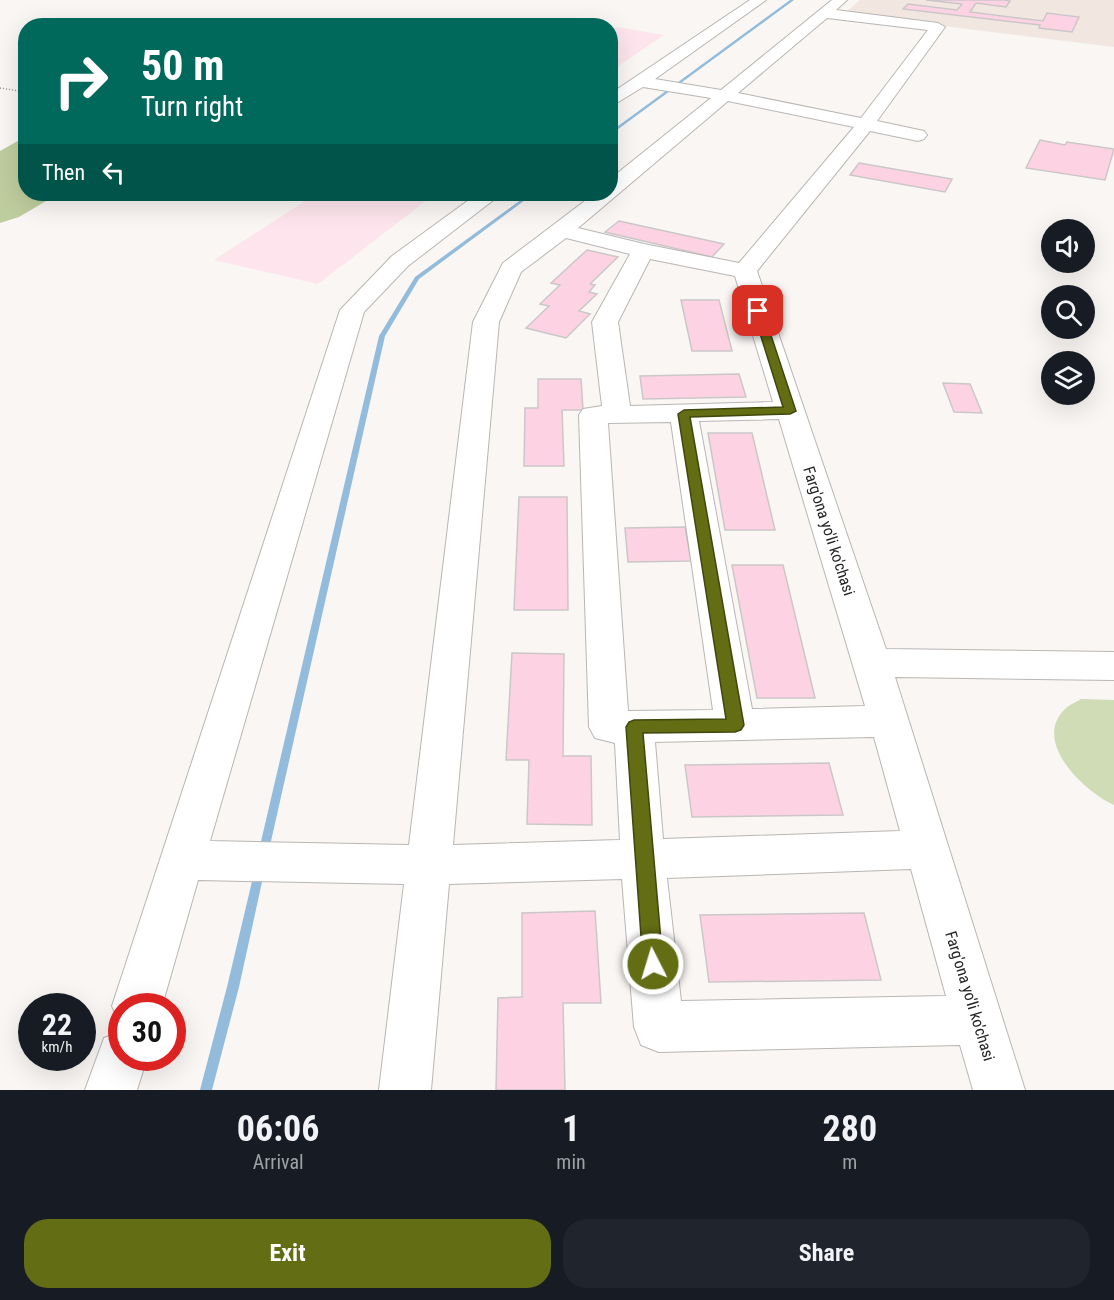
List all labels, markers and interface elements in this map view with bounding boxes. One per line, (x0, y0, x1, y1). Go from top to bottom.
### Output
text: 50 m (141, 41, 224, 90)
icon: right (42, 42, 120, 120)
text: Turn right (141, 91, 243, 123)
icon: left (97, 156, 130, 189)
text: Then (42, 160, 85, 185)
map controls (1041, 219, 1095, 405)
button: sound (1041, 219, 1095, 273)
pin (732, 285, 783, 336)
button: search (1041, 285, 1095, 339)
icon: arrive (741, 294, 774, 327)
button: layers (1041, 351, 1095, 405)
street label: Farg'ona yo'li ko'chasi (799, 464, 859, 598)
street label: Farg'ona yo'li ko'chasi (941, 929, 999, 1063)
position arrow (621, 932, 685, 996)
speed limit sign: 30 (108, 993, 186, 1071)
text: 22 (42, 1007, 72, 1042)
text: km/h (42, 1038, 72, 1056)
text: 06:06 (237, 1108, 319, 1150)
text: 1 (562, 1108, 580, 1150)
text: 280 (823, 1108, 877, 1150)
text: Arrival (253, 1150, 304, 1174)
text: min (556, 1150, 586, 1174)
text: m (842, 1150, 857, 1174)
button: Exit (24, 1219, 551, 1288)
button: Share (563, 1219, 1090, 1288)

